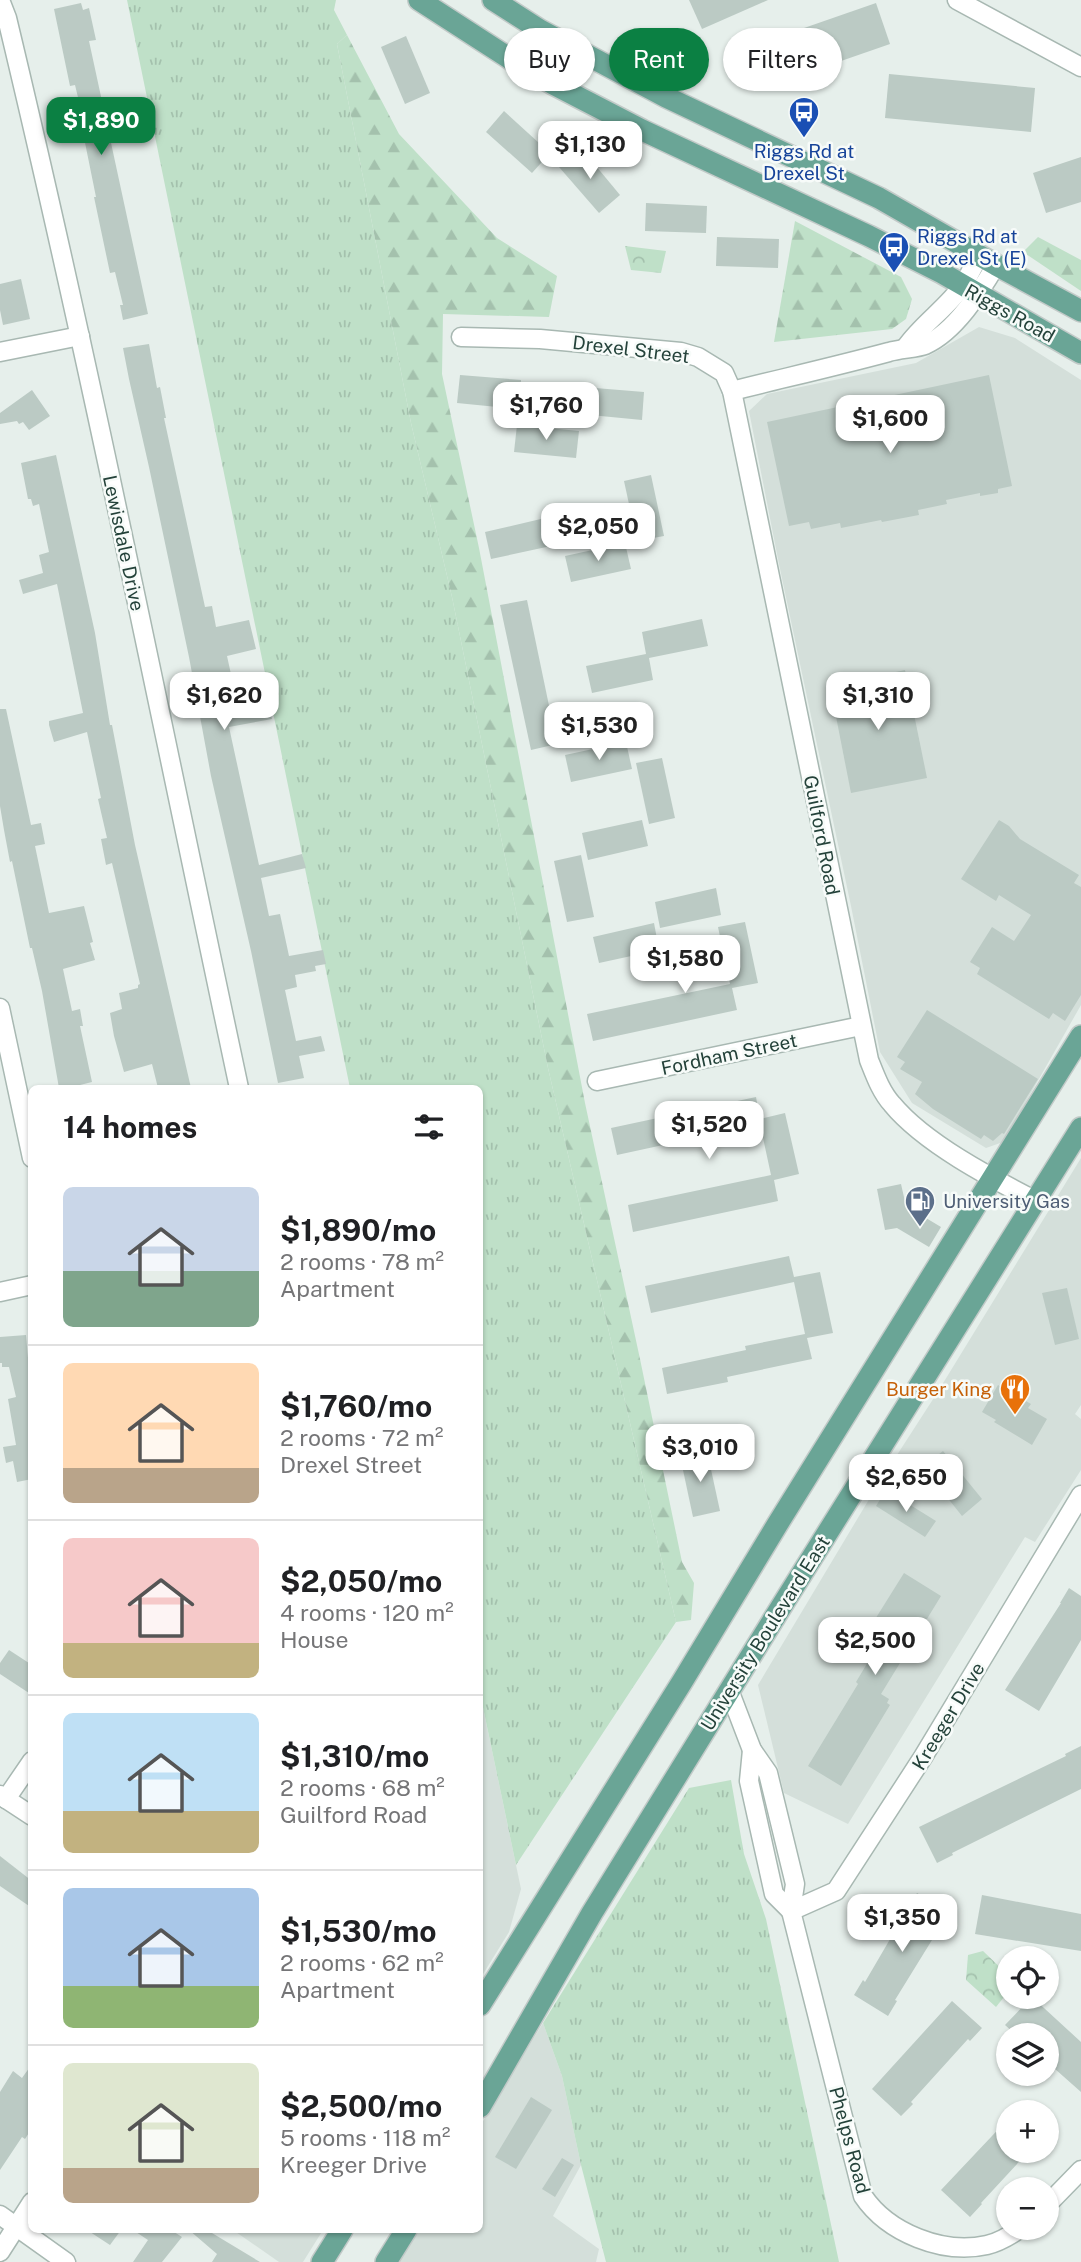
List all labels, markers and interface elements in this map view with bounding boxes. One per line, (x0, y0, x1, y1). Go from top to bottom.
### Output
chip: Buy (504, 28, 595, 91)
chip: Rent (609, 28, 709, 91)
chip: Filters (723, 28, 842, 91)
bus stop icon: Riggs Rd at Drexel St (787, 95, 821, 139)
pin: $1,890 (44, 97, 158, 157)
text: $1,890 (62, 106, 140, 133)
pin: $1,130 (533, 122, 647, 181)
text: $1,130 (554, 130, 626, 157)
place label: Riggs Rd at Drexel St (754, 140, 854, 184)
place label: Riggs Rd at Drexel St (E) (917, 225, 1027, 269)
bus stop icon: Riggs Rd at Drexel St (E) (877, 230, 911, 274)
street label: Riggs Road (961, 279, 1059, 347)
street label: Drexel Street (571, 331, 691, 367)
pin: $1,760 (489, 382, 603, 442)
text: $1,760 (509, 391, 583, 418)
pin: $1,600 (833, 396, 947, 455)
text: $1,600 (852, 404, 928, 431)
street label: Lewisdale Drive (99, 473, 149, 613)
pin: $2,050 (541, 504, 655, 563)
text: $2,050 (557, 512, 639, 539)
pin: $1,620 (167, 672, 281, 732)
pin: $1,310 (821, 672, 935, 732)
text: $1,620 (186, 681, 262, 708)
text: $1,310 (842, 681, 914, 708)
pin: $1,530 (542, 702, 656, 762)
text: $1,530 (560, 711, 638, 738)
street label: Guilford Road (800, 773, 844, 897)
pin: $1,580 (628, 936, 742, 995)
text: $1,580 (646, 944, 724, 971)
street label: Fordham Street (659, 1029, 799, 1079)
pin: $1,520 (652, 1102, 766, 1161)
icon: filters (410, 1108, 448, 1146)
text: 14 homes (63, 1109, 197, 1145)
text: $1,520 (671, 1110, 747, 1137)
fuel station icon: University Gas (903, 1184, 937, 1228)
place label: University Gas (943, 1190, 1070, 1212)
text: $1,890/mo (280, 1212, 436, 1248)
icon: home (119, 1215, 203, 1299)
text: 2 rooms · 78 m² (280, 1248, 444, 1275)
text: Apartment (280, 1275, 395, 1302)
restaurant icon: Burger King (998, 1372, 1032, 1416)
place label: Burger King (886, 1378, 992, 1400)
text: $1,760/mo (280, 1388, 432, 1424)
icon: home (119, 1391, 203, 1475)
text: 2 rooms · 72 m² (280, 1424, 443, 1451)
pin: $3,010 (643, 1424, 757, 1484)
text: $3,010 (662, 1433, 738, 1460)
text: Drexel Street (280, 1451, 422, 1478)
pin: $2,650 (849, 1454, 963, 1514)
text: $2,650 (865, 1463, 947, 1490)
street label: University Boulevard East (696, 1532, 834, 1734)
text: $2,050/mo (280, 1563, 442, 1599)
icon: home (119, 1566, 203, 1650)
text: 4 rooms · 120 m² (280, 1599, 454, 1626)
pin: $2,500 (818, 1618, 932, 1677)
text: House (280, 1626, 348, 1653)
text: $2,500 (834, 1626, 916, 1653)
street label: Kreeger Drive (907, 1658, 989, 1774)
text: $1,310/mo (280, 1738, 429, 1774)
icon: home (119, 1741, 203, 1825)
text: 2 rooms · 68 m² (280, 1774, 445, 1801)
text: Guilford Road (280, 1801, 427, 1828)
pin: $1,350 (845, 1895, 959, 1954)
text: $1,350 (863, 1903, 941, 1930)
text: $1,530/mo (280, 1913, 437, 1949)
icon: home (119, 1916, 203, 2000)
map controls (996, 1946, 1059, 2240)
button: locate (996, 1946, 1059, 2009)
text: 2 rooms · 62 m² (280, 1949, 444, 1976)
text: Apartment (280, 1976, 395, 2003)
button: layers (996, 2023, 1059, 2086)
street label: Phelps Road (825, 2084, 875, 2196)
text: $2,500/mo (280, 2088, 442, 2124)
icon: home (119, 2091, 203, 2175)
button: + (996, 2100, 1059, 2163)
text: 5 rooms · 118 m² (280, 2124, 450, 2151)
text: Kreeger Drive (280, 2151, 427, 2178)
button: − (996, 2177, 1059, 2240)

